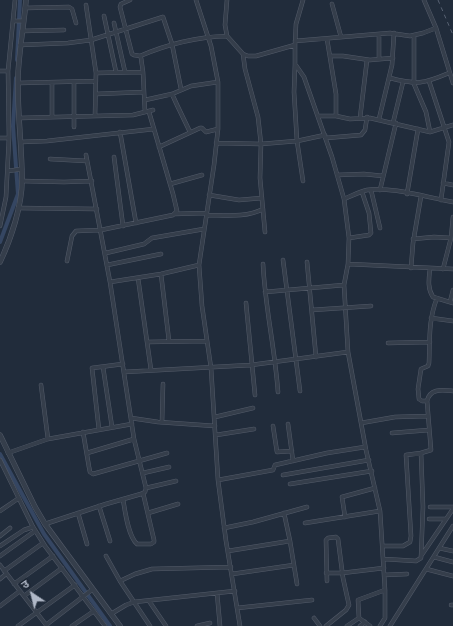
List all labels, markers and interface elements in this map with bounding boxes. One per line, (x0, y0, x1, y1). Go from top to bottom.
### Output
north arrow (12, 574, 52, 614)
text: उ (18, 576, 32, 592)

